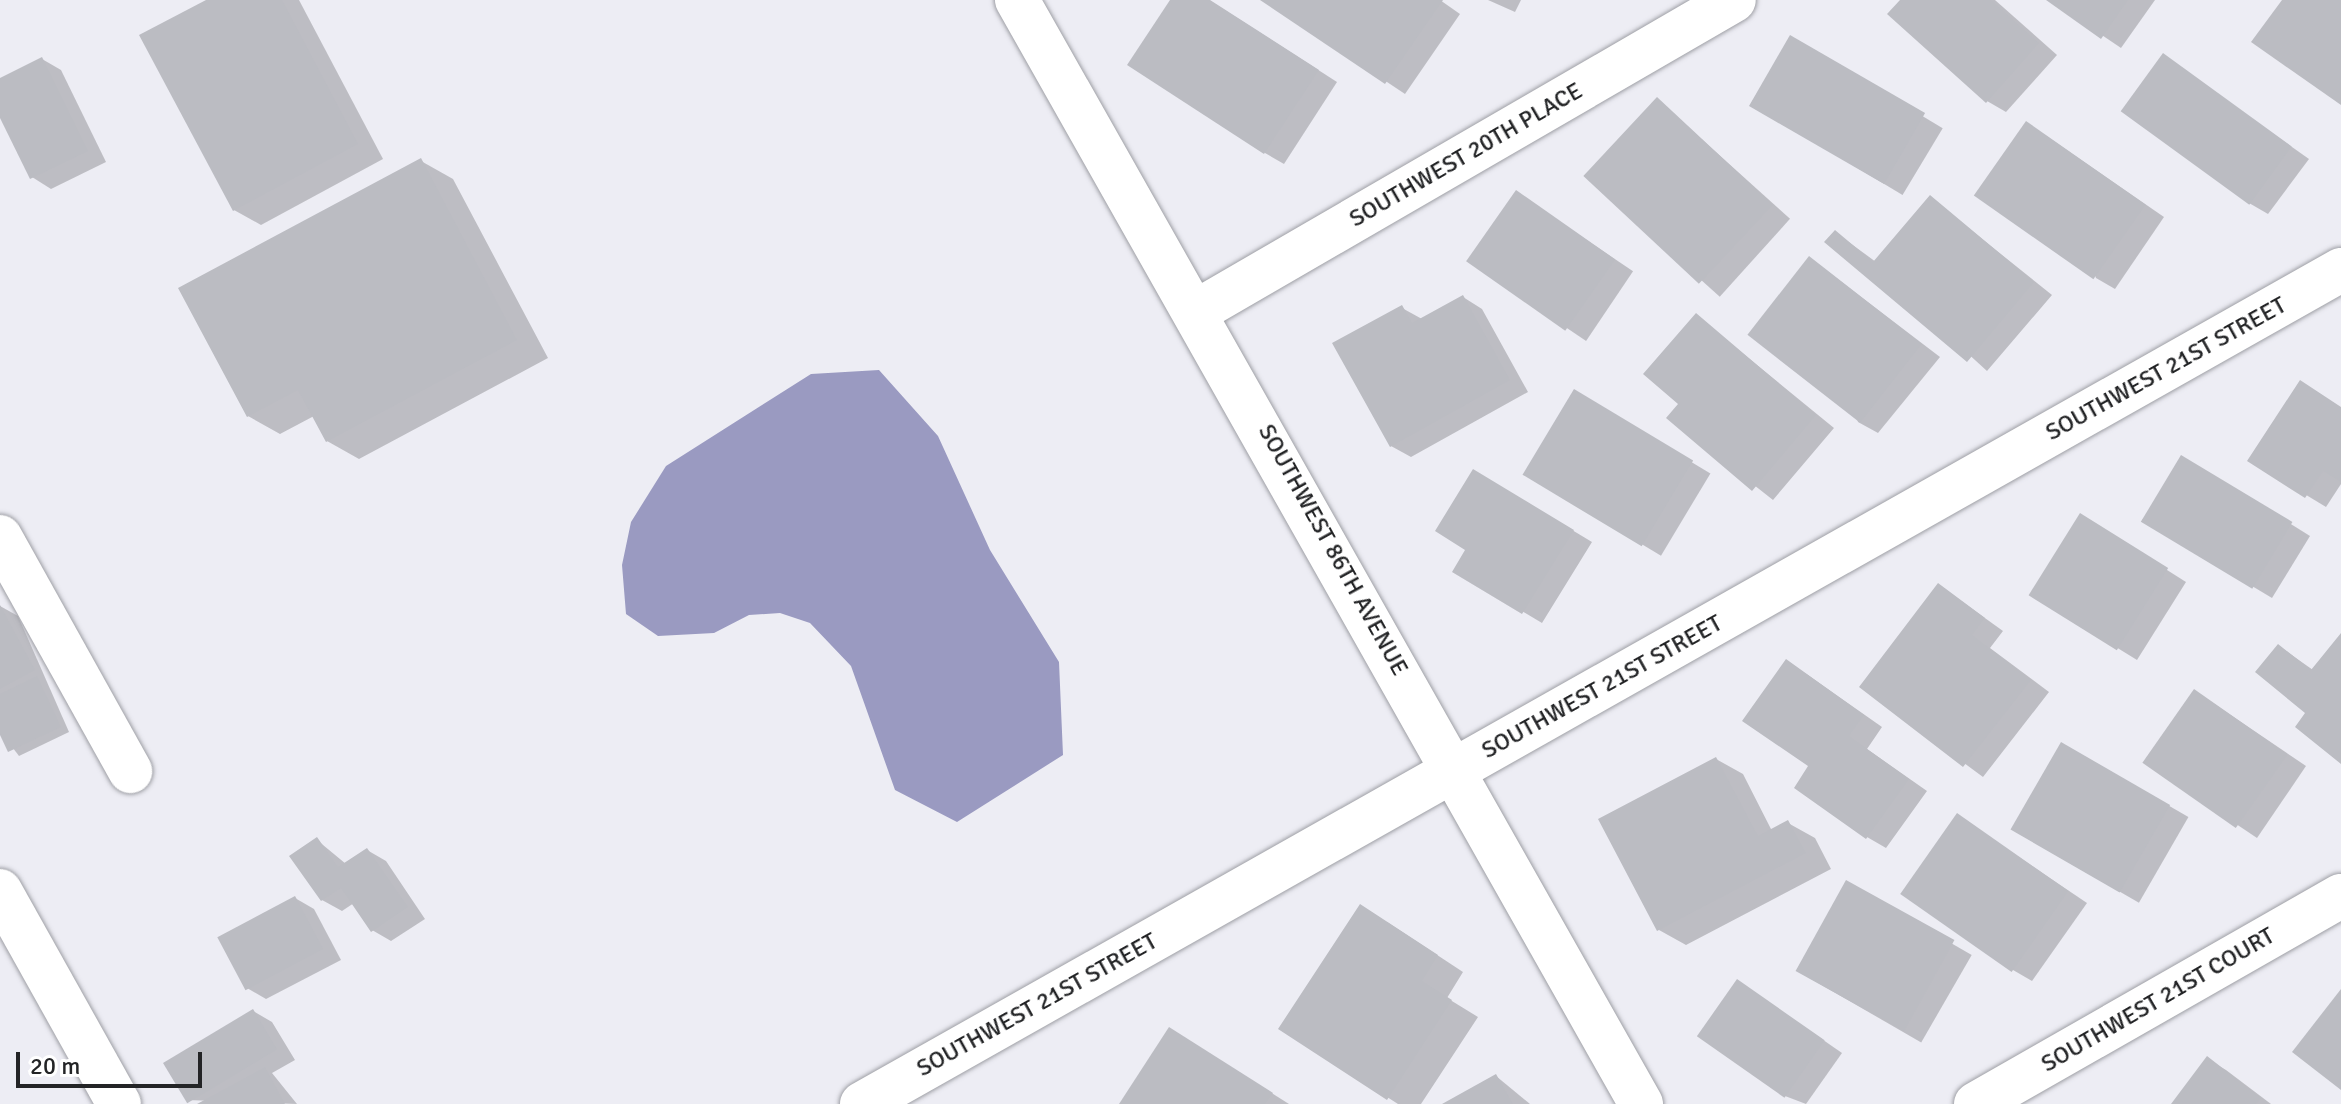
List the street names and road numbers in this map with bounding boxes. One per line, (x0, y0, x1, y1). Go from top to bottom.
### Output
street label: SOUTHWEST 20TH PLACE (1344, 76, 1588, 234)
street label: SOUTHWEST 21ST STREET (2041, 291, 2291, 447)
street label: SOUTHWEST 86TH AVENUE (1252, 419, 1414, 681)
street label: SOUTHWEST 21ST STREET (1477, 609, 1727, 765)
street label: SOUTHWEST 21ST COURT (2036, 921, 2280, 1079)
street label: SOUTHWEST 21ST STREET (912, 927, 1162, 1083)

